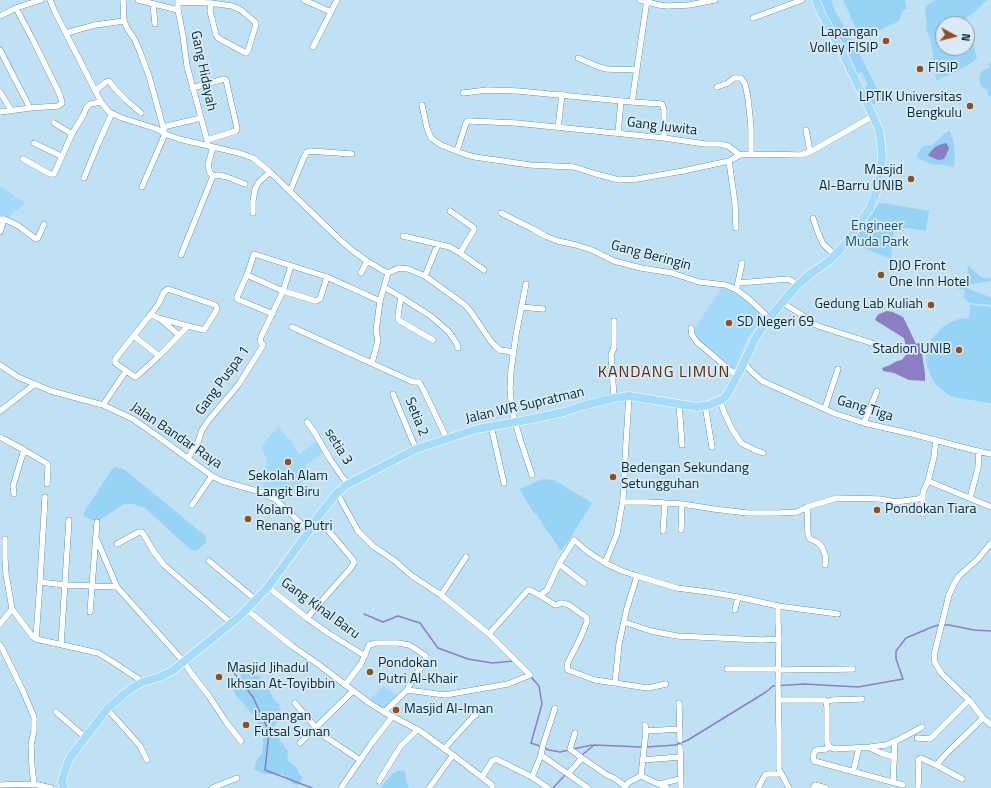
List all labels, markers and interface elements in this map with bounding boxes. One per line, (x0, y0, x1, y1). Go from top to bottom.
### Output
north arrow (935, 16, 975, 56)
place label: Lapangan Volley FISIP (810, 25, 878, 58)
street label: Gang Hidayah (186, 29, 220, 113)
text: N (958, 33, 974, 42)
marker: Lapangan Volley FISIP (881, 36, 891, 46)
place label: FISIP (928, 61, 958, 77)
marker: FISIP (915, 64, 925, 74)
place label: LPTIK Universitas Bengkulu (859, 90, 962, 122)
marker: LPTIK Universitas Bengkulu (965, 101, 975, 111)
street label: Gang Juwita (626, 114, 698, 140)
place label: Masjid Al-Barru UNIB (819, 163, 903, 196)
marker: Masjid Al-Barru UNIB (906, 174, 916, 184)
park label: Engineer Muda Park (845, 219, 909, 252)
street label: Gang Beringin (609, 237, 693, 275)
place label: DJO Front One Inn Hotel (889, 259, 969, 292)
marker: DJO Front One Inn Hotel (876, 270, 886, 280)
place label: Gedung Lab Kuliah (814, 297, 923, 313)
marker: Gedung Lab Kuliah (926, 300, 936, 310)
place label: SD Negeri 69 (737, 315, 814, 331)
marker: SD Negeri 69 (724, 318, 734, 328)
place label: Stadion UNIB (873, 342, 951, 358)
street label: Gang Puspa 1 (192, 343, 254, 419)
marker: Stadion UNIB (954, 345, 964, 355)
district label: KANDANG LIMUN (598, 363, 730, 383)
street label: Jalan WR Supratman (464, 384, 586, 428)
street label: Gang Tiga (835, 392, 895, 426)
street label: Setia 2 (401, 395, 431, 439)
street label: Jalan Bandar Raya (127, 399, 225, 473)
street label: setia 3 (320, 426, 356, 468)
marker: Sekolah Alam Langit Biru (283, 457, 293, 467)
place label: Bedengan Sekundang Setungguhan (621, 461, 749, 494)
place label: Sekolah Alam Langit Biru (248, 469, 328, 502)
marker: Bedengan Sekundang Setungguhan (608, 472, 618, 482)
place label: Pondokan Tiara (885, 502, 977, 518)
place label: Kolam Renang Putri (256, 503, 332, 536)
marker: Pondokan Tiara (872, 505, 882, 515)
marker: Kolam Renang Putri (243, 514, 253, 524)
street label: Gang Kinal Baru (277, 575, 363, 643)
place label: Pondokan Putri Al-Khair (378, 656, 458, 688)
place label: Masjid Jihadul Ikhsan At-Toyibbin (227, 661, 335, 694)
marker: Pondokan Putri Al-Khair (365, 667, 375, 677)
marker: Masjid Jihadul Ikhsan At-Toyibbin (214, 672, 224, 682)
place label: Masjid Al-Iman (404, 702, 493, 718)
marker: Masjid Al-Iman (391, 705, 401, 715)
place label: Lapangan Futsal Sunan (254, 709, 330, 742)
marker: Lapangan Futsal Sunan (241, 720, 251, 730)

